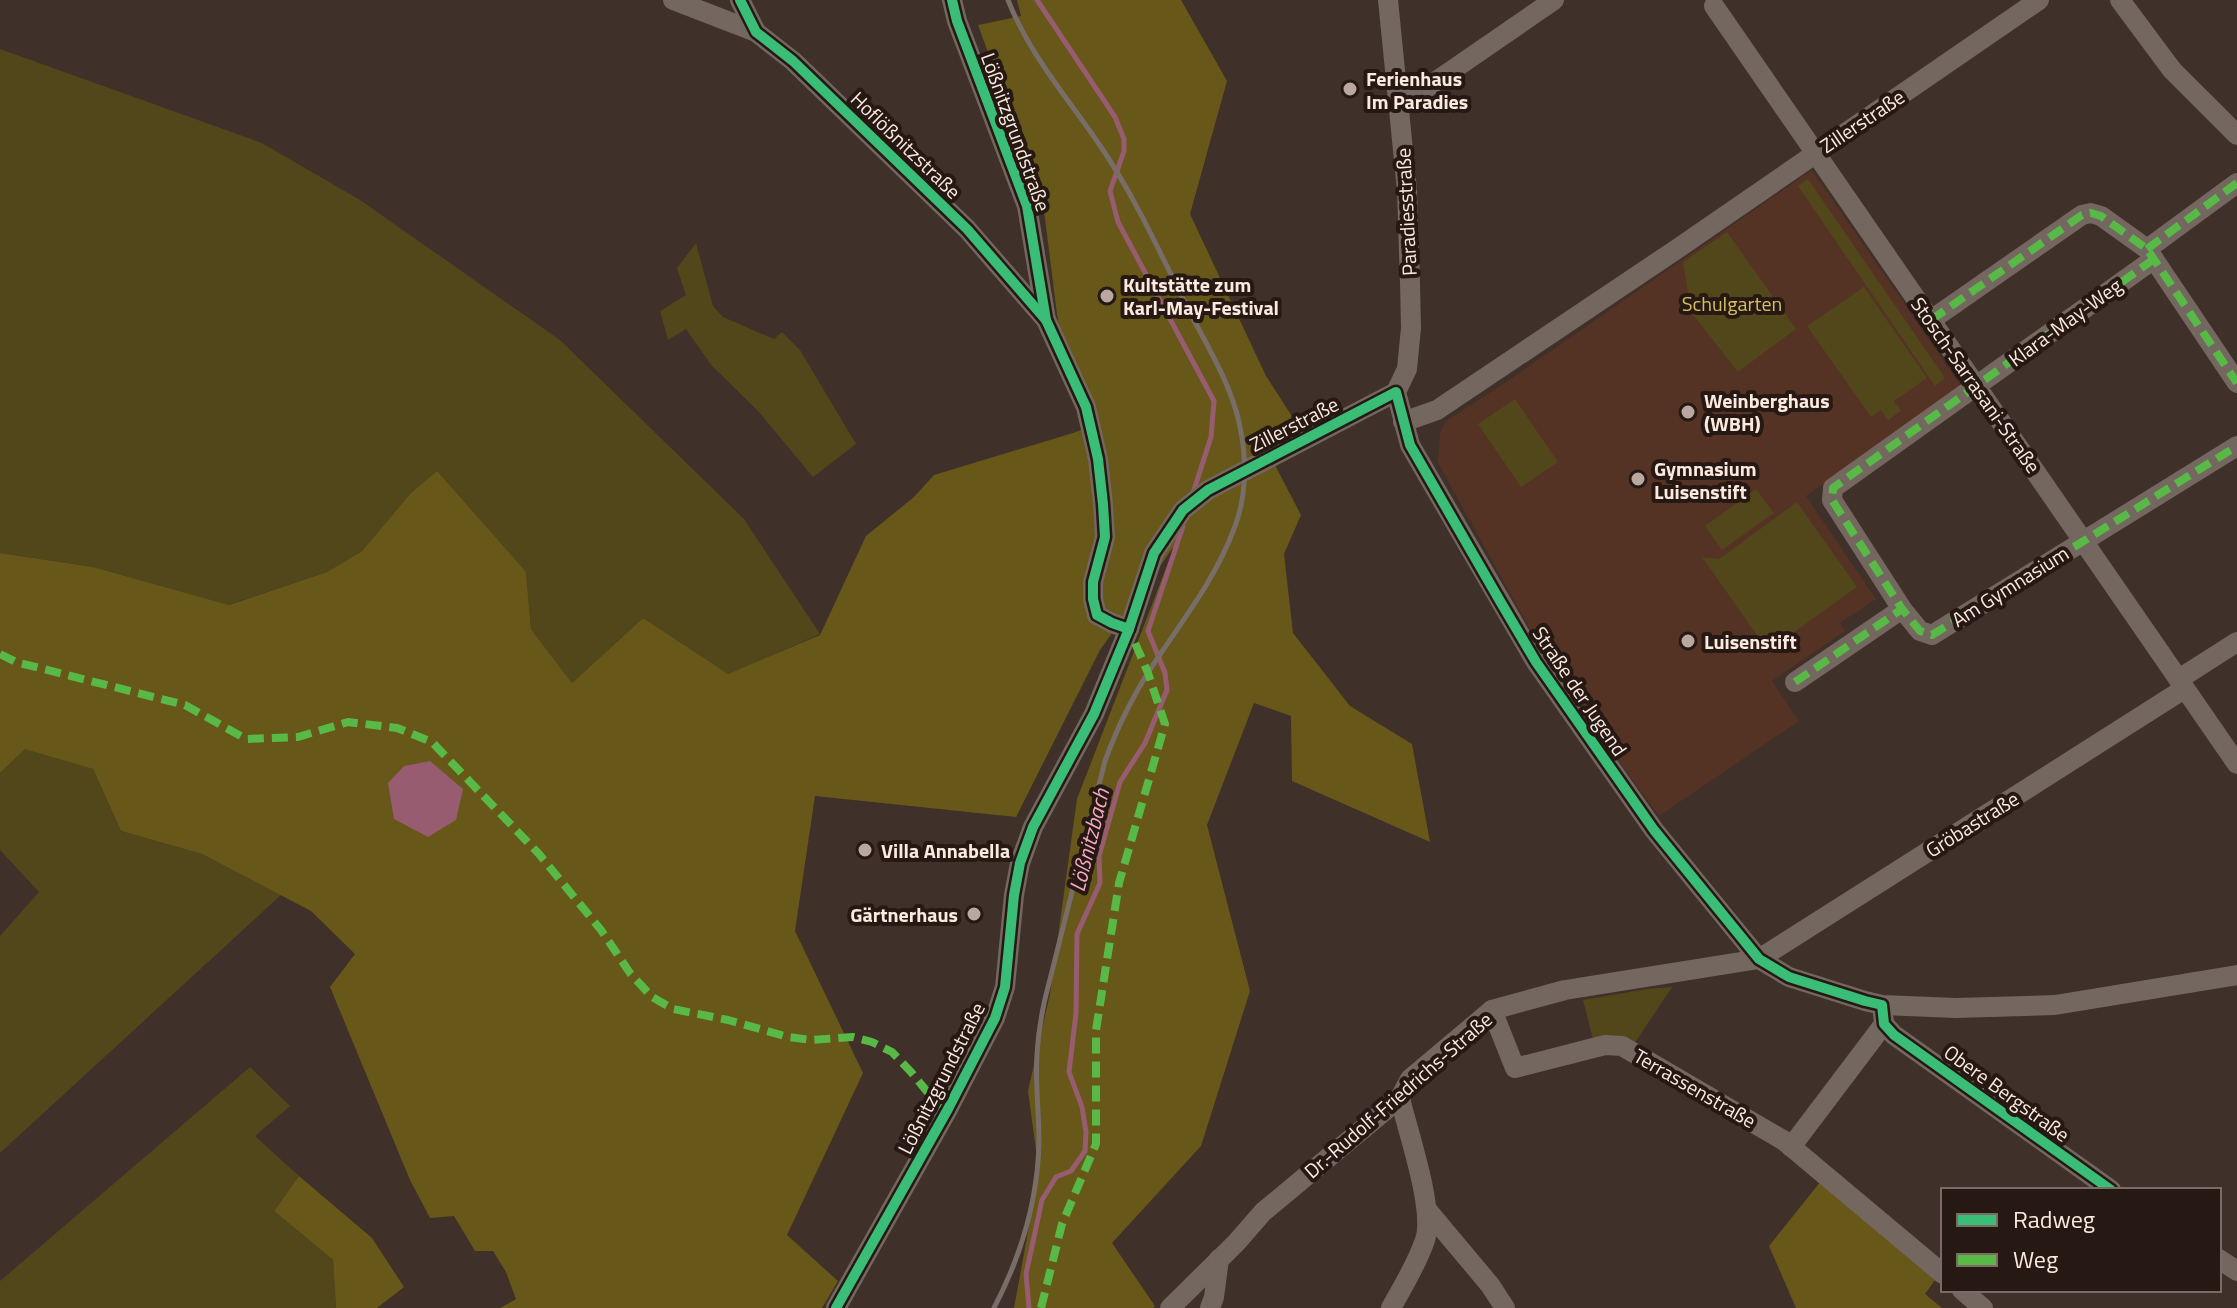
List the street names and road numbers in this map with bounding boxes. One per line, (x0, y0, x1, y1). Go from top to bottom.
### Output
street label: Lößnitzgrundstraße (973, 48, 1059, 216)
street label: Zillerstraße (1813, 81, 1911, 161)
street label: Hoflößnitzstraße (844, 84, 968, 206)
street label: Paradiesstraße (1387, 147, 1425, 277)
street label: Klara-May-Weg (2002, 270, 2128, 374)
street label: Stosch-Sarrasani-Straße (1903, 291, 2049, 479)
street label: Zillerstraße (1244, 388, 1344, 460)
street label: Am Gymnasium (1945, 538, 2075, 634)
street label: Straße der Jugend (1525, 620, 1635, 762)
street label: Gröbastraße (1919, 783, 2025, 865)
street label: Lößnitzgrundstraße (889, 997, 993, 1159)
street label: Dr.-Rudolf-Friedrichs-Straße (1297, 1004, 1499, 1186)
street label: Obere Bergstraße (1937, 1037, 2077, 1149)
street label: Terrassenstraße (1628, 1040, 1762, 1136)

